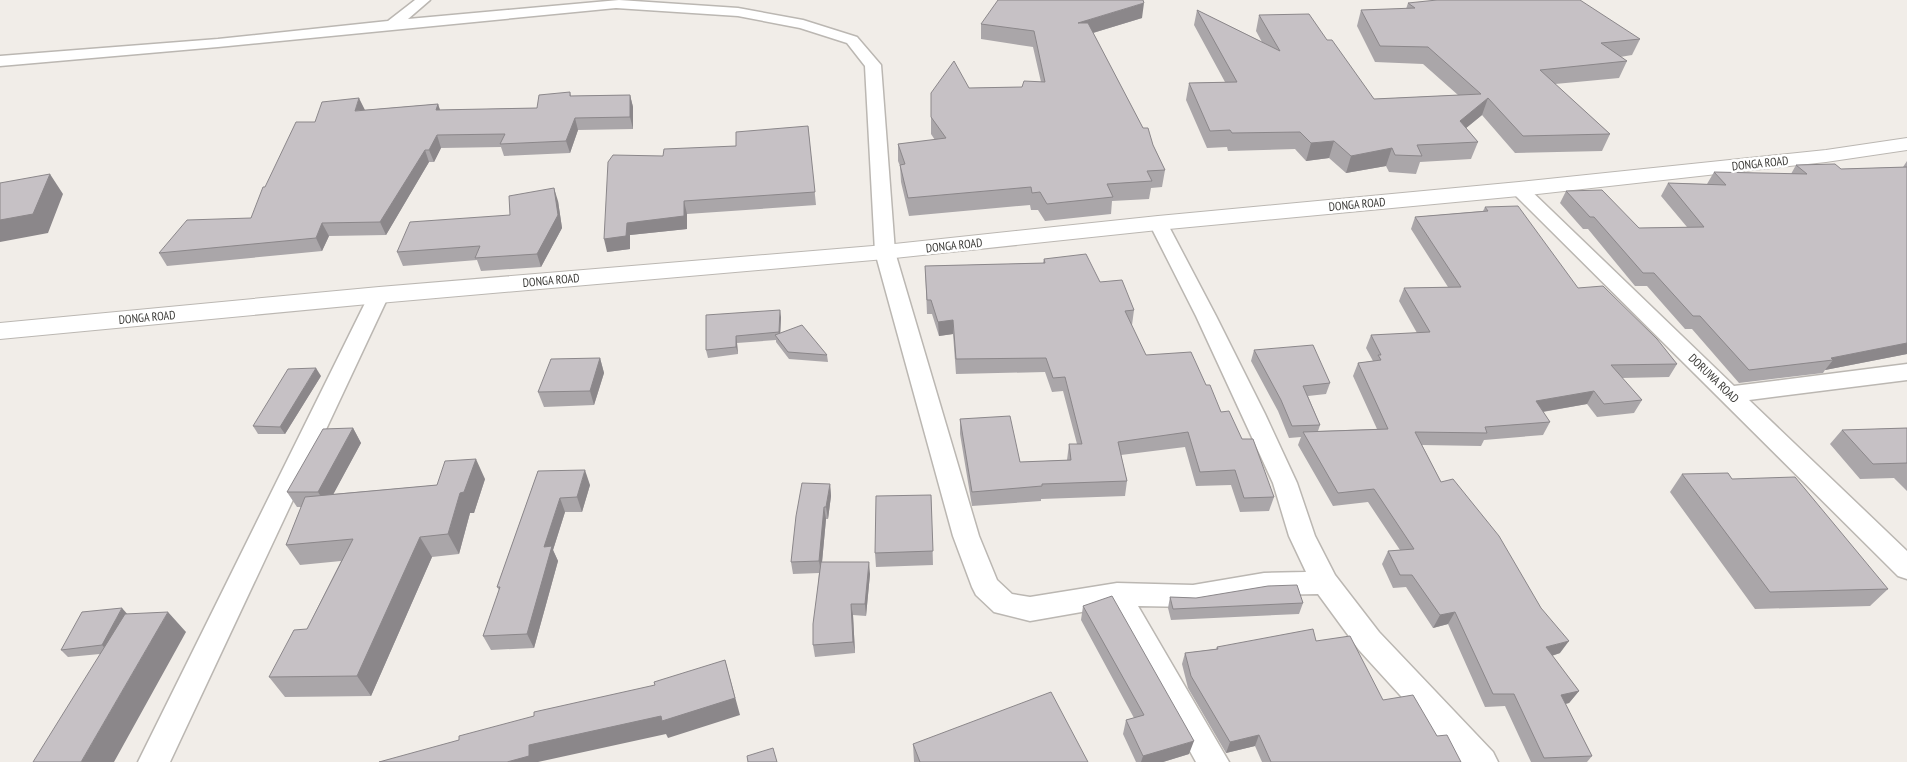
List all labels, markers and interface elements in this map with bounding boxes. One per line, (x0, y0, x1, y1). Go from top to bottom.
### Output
street label: DONGA ROAD (1731, 153, 1789, 173)
street label: DONGA ROAD (1328, 194, 1386, 214)
street label: DONGA ROAD (925, 235, 983, 255)
street label: DONGA ROAD (522, 270, 580, 290)
street label: DONGA ROAD (118, 307, 176, 327)
street label: DORUWA ROAD (1686, 350, 1742, 406)

